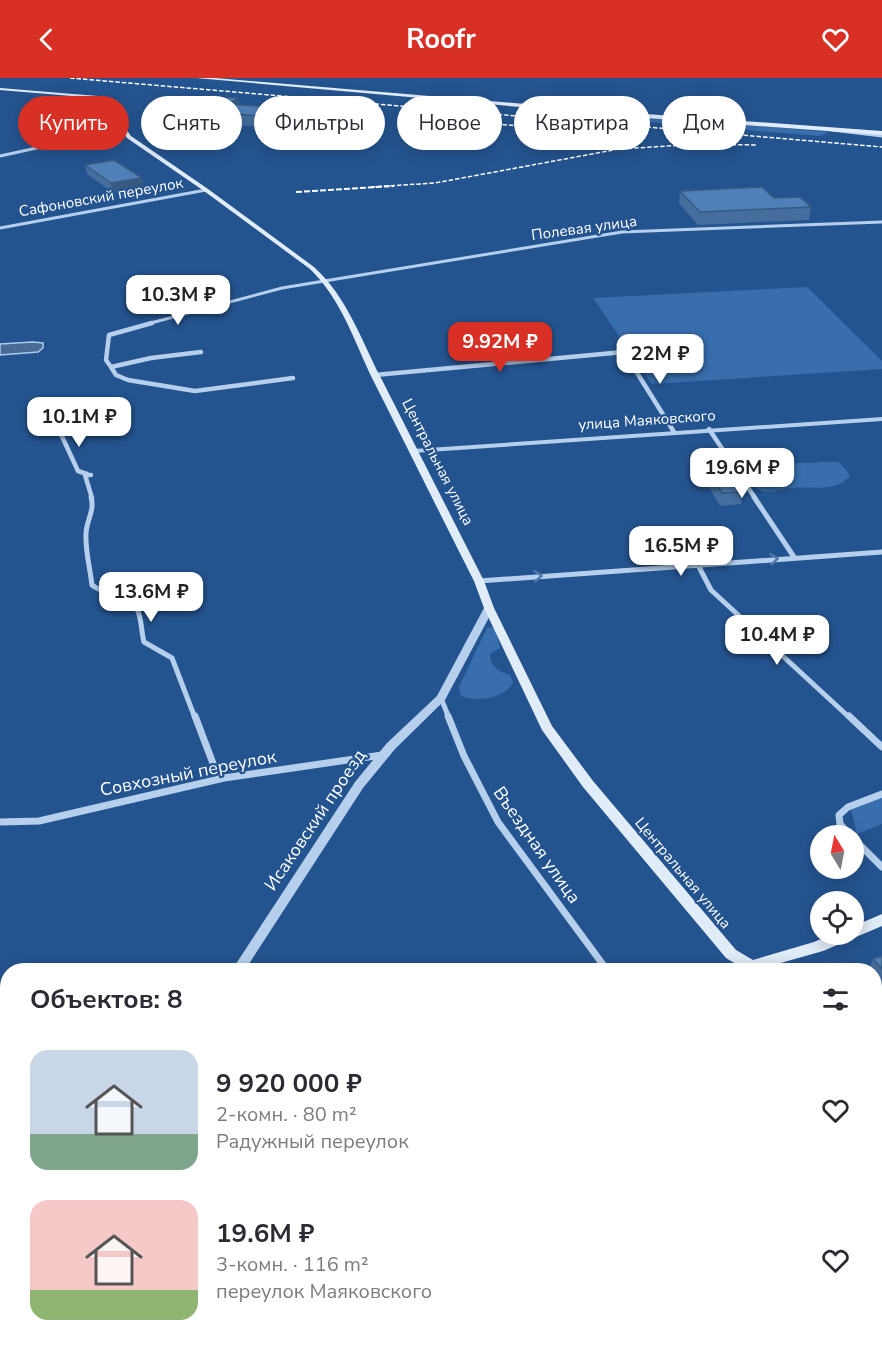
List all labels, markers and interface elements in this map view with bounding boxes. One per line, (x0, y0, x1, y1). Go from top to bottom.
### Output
text: Roofr (406, 21, 476, 58)
icon: back (30, 23, 63, 56)
icon: heart (819, 23, 852, 56)
chip: Купить (18, 96, 129, 150)
chip: Снять (141, 96, 242, 150)
chip: Фильтры (254, 96, 385, 150)
chip: Новое (397, 96, 502, 150)
chip: Квартира (514, 96, 650, 150)
chip: Дом (662, 96, 746, 150)
street label: Сафоновский переулок (17, 173, 185, 221)
street label: Полевая улица (530, 211, 638, 245)
pin: 10.3M ₽ (123, 275, 233, 326)
text: 10.3M ₽ (140, 281, 216, 308)
pin: 9.92M ₽ (445, 322, 555, 373)
text: 9.92M ₽ (462, 328, 538, 355)
pin: 22M ₽ (618, 334, 702, 385)
text: 22M ₽ (631, 340, 689, 367)
street label: Центральная улица (397, 395, 479, 529)
pin: 10.1M ₽ (24, 397, 134, 448)
text: 10.1M ₽ (41, 403, 117, 430)
street label: улица Маяковского (578, 405, 716, 435)
pin: 19.6M ₽ (687, 448, 797, 499)
text: 19.6M ₽ (704, 454, 780, 481)
pin: 16.5M ₽ (626, 526, 736, 577)
text: 16.5M ₽ (643, 532, 719, 559)
one-way arrow (769, 553, 778, 566)
one-way arrow (533, 570, 542, 583)
pin: 13.6M ₽ (96, 572, 206, 623)
text: 13.6M ₽ (113, 578, 189, 605)
pin: 10.4M ₽ (722, 615, 832, 666)
text: 10.4M ₽ (739, 621, 815, 648)
street label: Совхозный переулок (98, 744, 279, 802)
street label: Исаковский проезд (259, 744, 371, 895)
street label: Въездная улица (488, 782, 586, 908)
street label: Центральная улица (630, 813, 736, 933)
north arrow (810, 825, 864, 879)
map controls (810, 825, 864, 945)
button: locate (810, 891, 864, 945)
text: Объектов: 8 (30, 982, 183, 1017)
icon: filters (819, 983, 852, 1016)
text: 9 920 000 ₽ (216, 1066, 362, 1101)
icon: home (78, 1074, 150, 1146)
icon: heart (819, 1094, 852, 1127)
text: 2-комн. · 80 m² (216, 1101, 357, 1128)
text: Радужный переулок (216, 1128, 409, 1155)
text: 19.6M ₽ (216, 1216, 314, 1251)
icon: home (78, 1224, 150, 1296)
icon: heart (819, 1244, 852, 1277)
text: 3-комн. · 116 m² (216, 1251, 369, 1278)
text: переулок Маяковского (216, 1278, 432, 1305)

